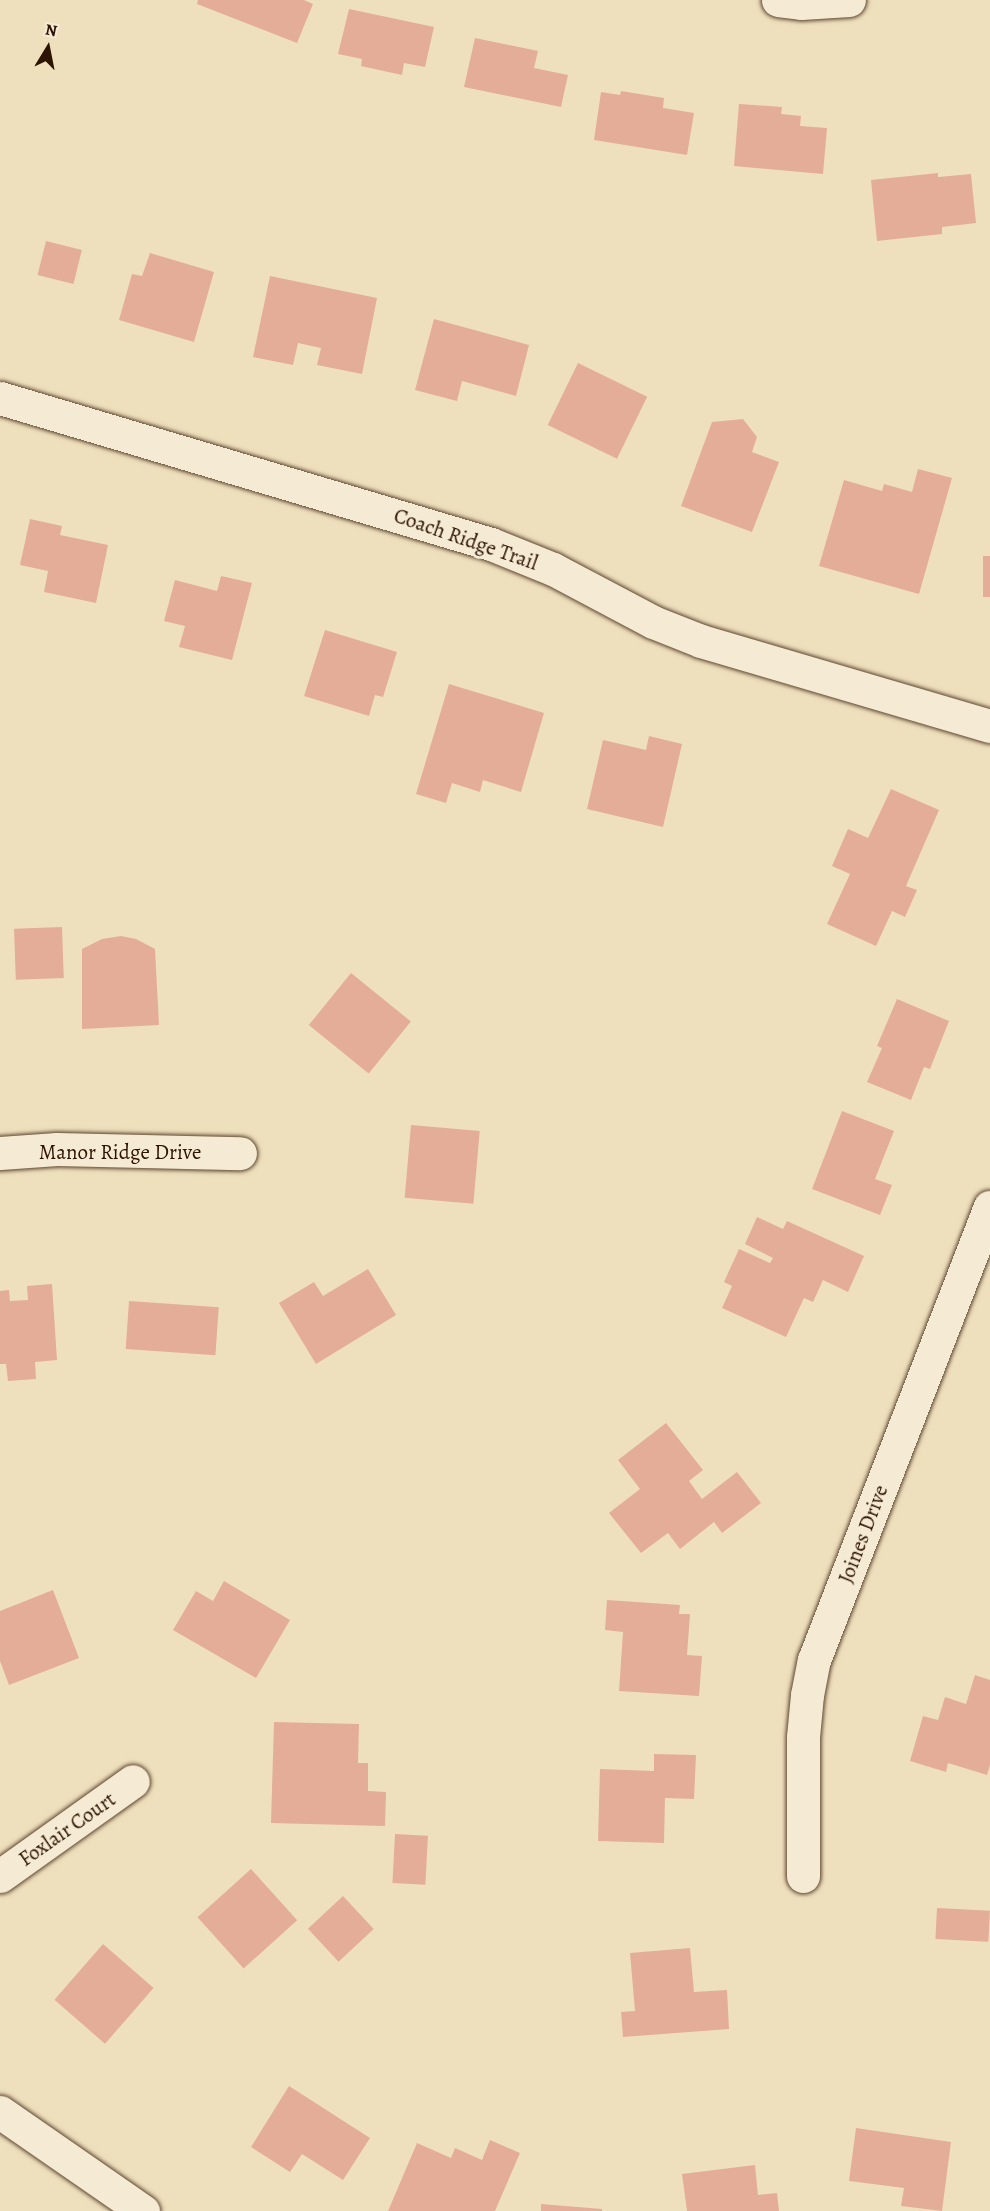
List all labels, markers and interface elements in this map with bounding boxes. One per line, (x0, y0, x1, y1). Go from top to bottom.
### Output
north arrow (18, 18, 78, 78)
text: N (43, 18, 59, 42)
street label: Coach Ridge Trail (391, 503, 541, 575)
street label: Manor Ridge Drive (39, 1139, 201, 1165)
street label: Joines Drive (833, 1481, 893, 1587)
street label: Foxlair Court (14, 1786, 120, 1872)

